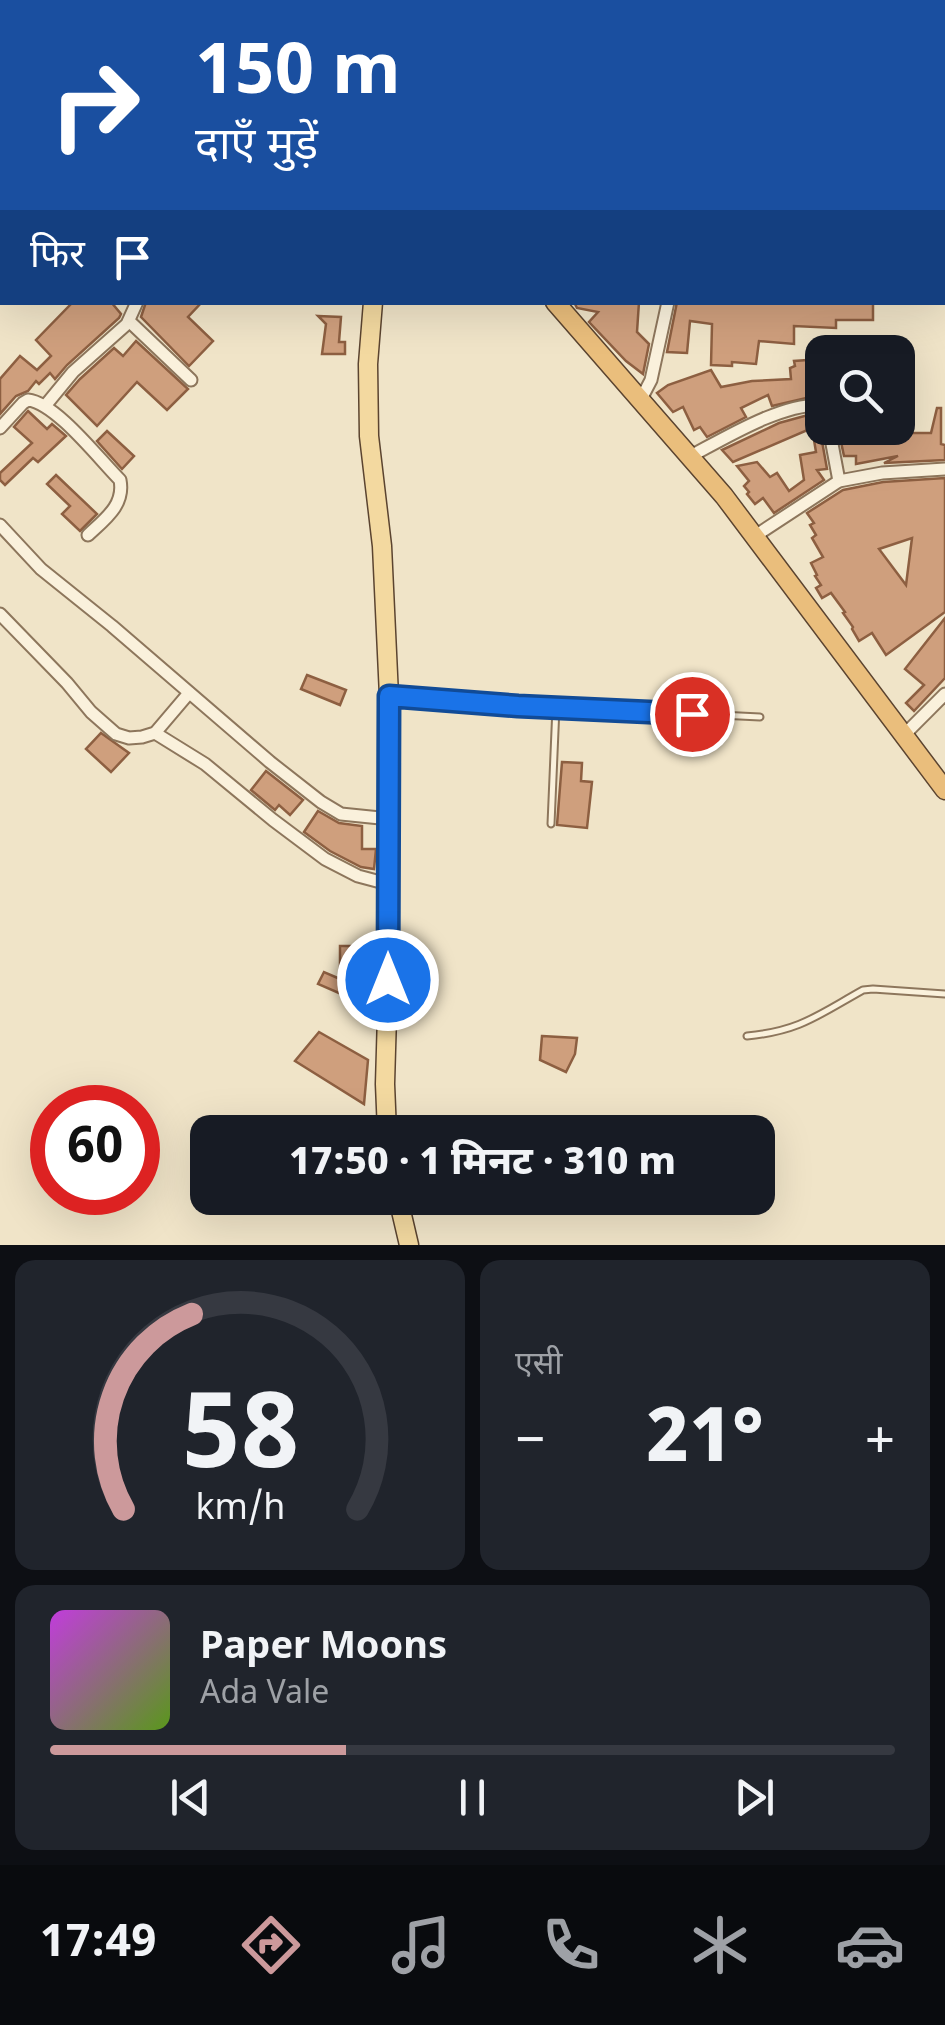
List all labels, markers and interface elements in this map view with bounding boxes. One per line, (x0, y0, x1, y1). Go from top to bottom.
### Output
text: 150 m (195, 30, 401, 122)
icon: right (30, 40, 160, 170)
text: दाएँ मुड़ें (195, 119, 318, 177)
icon: arrive (105, 230, 160, 285)
text: फिर (30, 233, 85, 283)
map controls (805, 335, 915, 445)
button: search (805, 335, 915, 445)
pin (650, 672, 735, 757)
icon: arrive (665, 687, 720, 742)
position arrow (336, 928, 440, 1032)
speed limit sign: 60 (30, 1085, 160, 1215)
text: 17:50 · 1 मिनट · 310 m (289, 1140, 676, 1190)
text: एसी (515, 1345, 563, 1387)
text: 58 (181, 1374, 299, 1509)
text: 21° (646, 1394, 764, 1492)
text: − (515, 1408, 545, 1479)
text: + (865, 1408, 895, 1479)
text: km/h (195, 1487, 285, 1534)
text: Paper Moons (200, 1624, 447, 1674)
text: Ada Vale (200, 1674, 329, 1716)
icon: previous (163, 1770, 218, 1825)
icon: pause (445, 1770, 500, 1825)
icon: next (727, 1770, 782, 1825)
icon: directions (236, 1910, 306, 1980)
icon: music (386, 1910, 456, 1980)
icon: phone (536, 1910, 606, 1980)
icon: climate (685, 1910, 755, 1980)
icon: car (835, 1910, 905, 1980)
text: 17:49 (40, 1916, 157, 1974)

